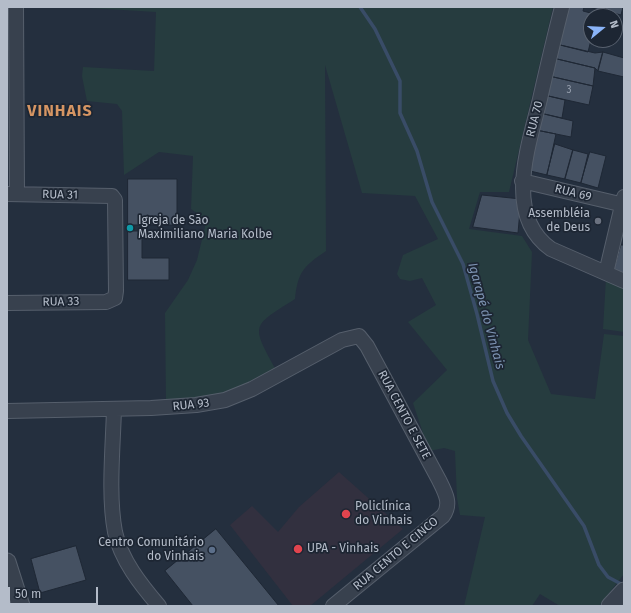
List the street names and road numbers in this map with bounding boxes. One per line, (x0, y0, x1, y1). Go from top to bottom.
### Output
street label: RUA 70 (524, 99, 546, 139)
street label: RUA 69 (553, 181, 593, 205)
street label: RUA 31 (42, 187, 78, 203)
street label: RUA 33 (42, 294, 80, 310)
street label: RUA CENTO E SETE (374, 368, 434, 462)
street label: RUA 93 (172, 396, 210, 414)
street label: RUA CENTO E CINCO (351, 514, 441, 594)

